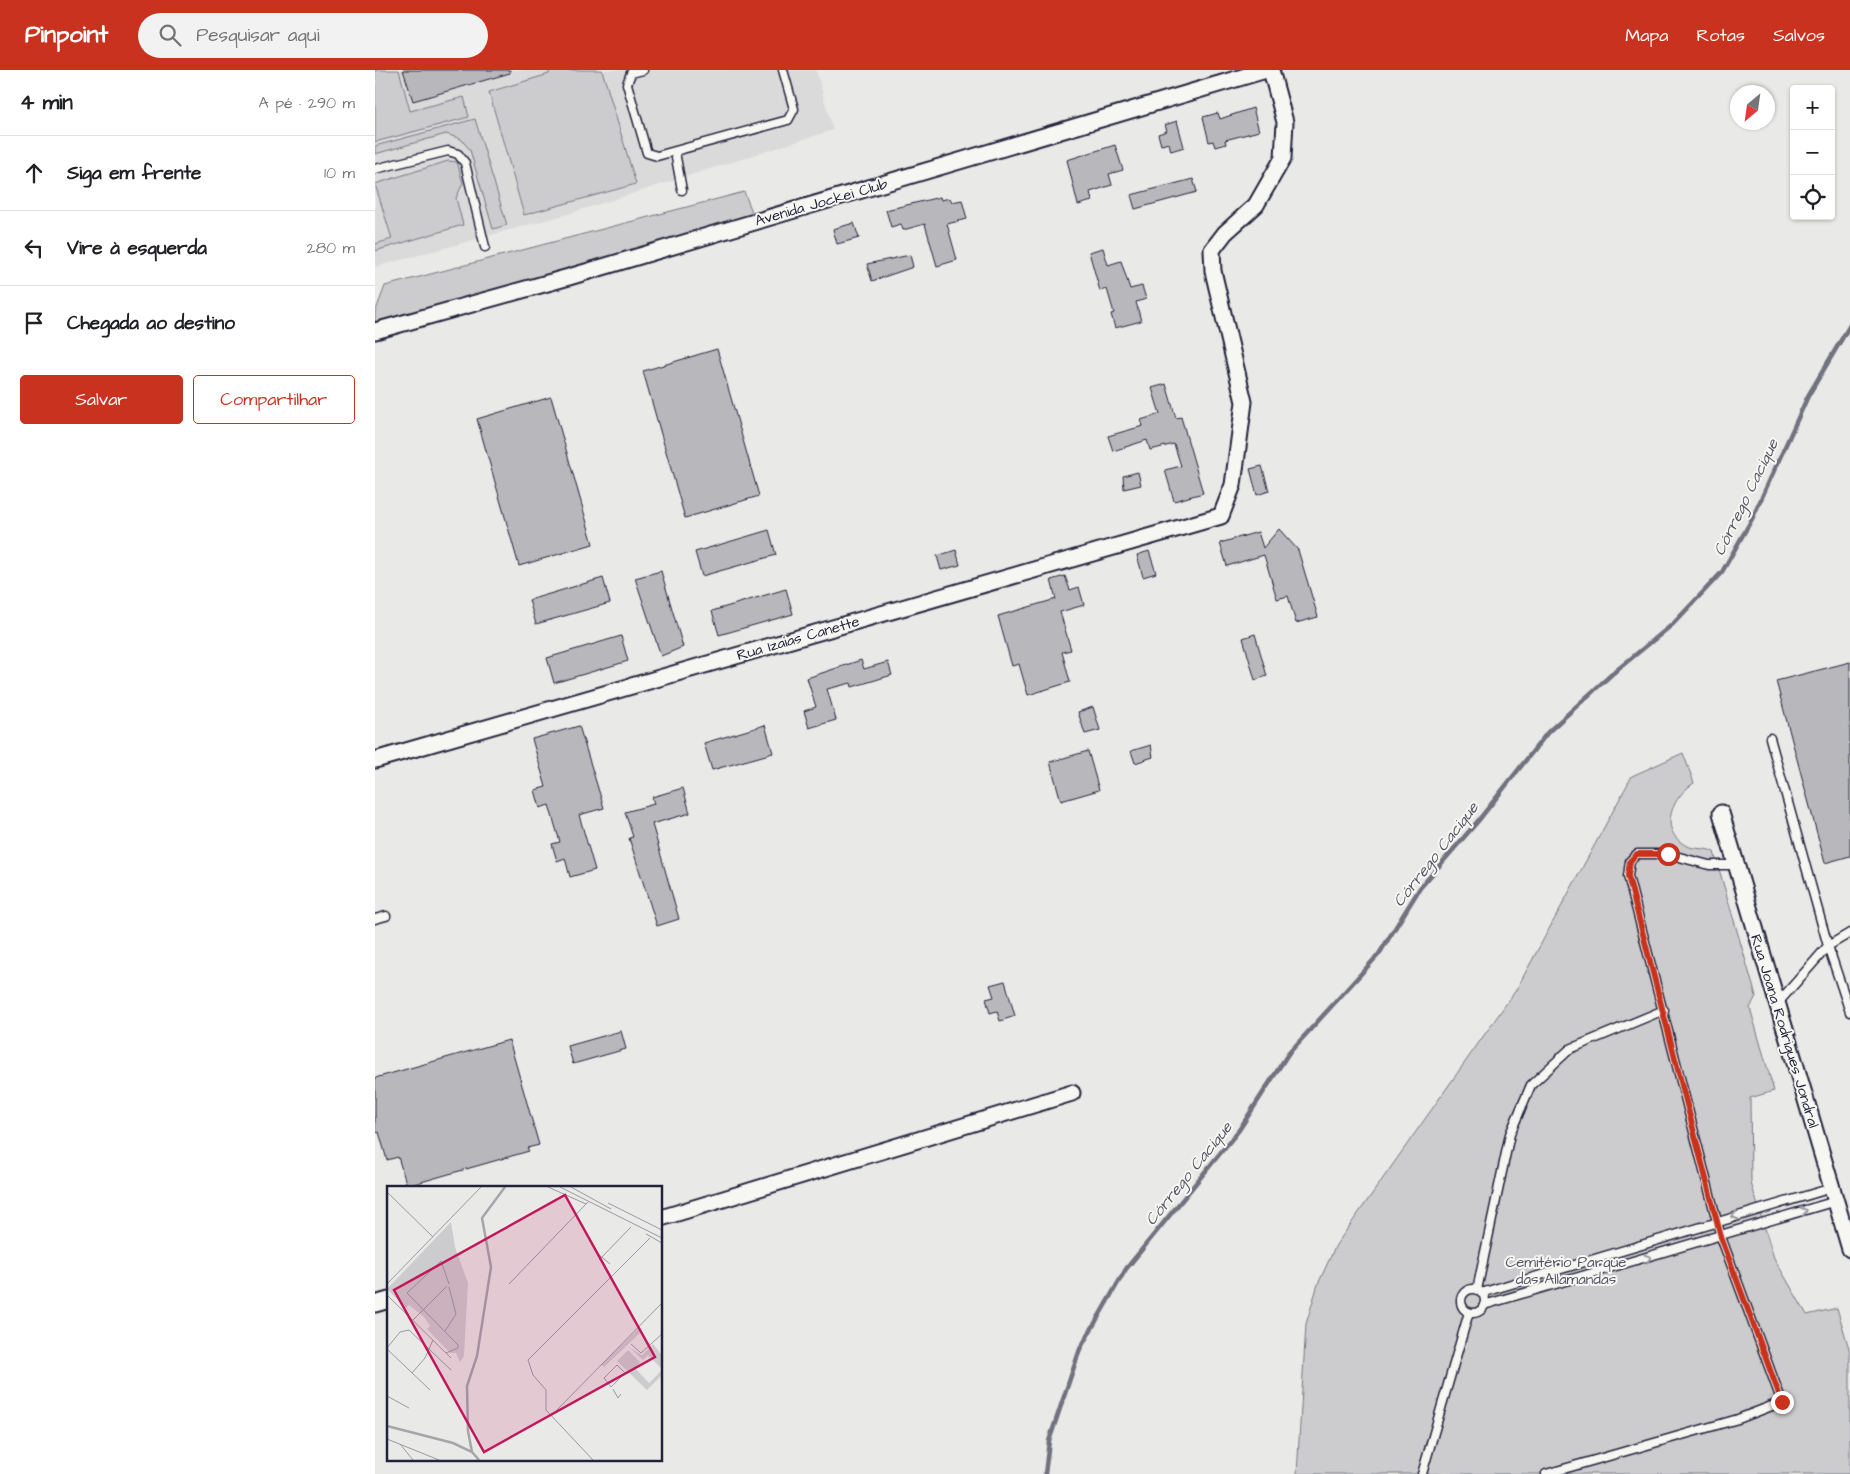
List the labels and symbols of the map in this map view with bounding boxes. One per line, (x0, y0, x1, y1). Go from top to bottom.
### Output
north arrow (1730, 85, 1775, 130)
street label: Avenida Jockei Club (752, 173, 890, 231)
water label: Córrego Cacique (1708, 434, 1785, 560)
street label: Rua Izaias Canette (734, 611, 862, 666)
water label: Córrego Cacique (1388, 797, 1485, 912)
route start (1657, 843, 1680, 866)
street label: Rua Joana Rodrigues Jondral (1744, 932, 1824, 1131)
water label: Córrego Cacique (1140, 1116, 1239, 1231)
inset map (387, 1186, 663, 1462)
one-way arrow (1799, 1206, 1807, 1216)
one-way arrow (1731, 1210, 1739, 1220)
park label: Cemitério Parque das Allamandas (1506, 1252, 1626, 1290)
one-way arrow (1644, 1253, 1652, 1263)
route end (1771, 1391, 1794, 1414)

